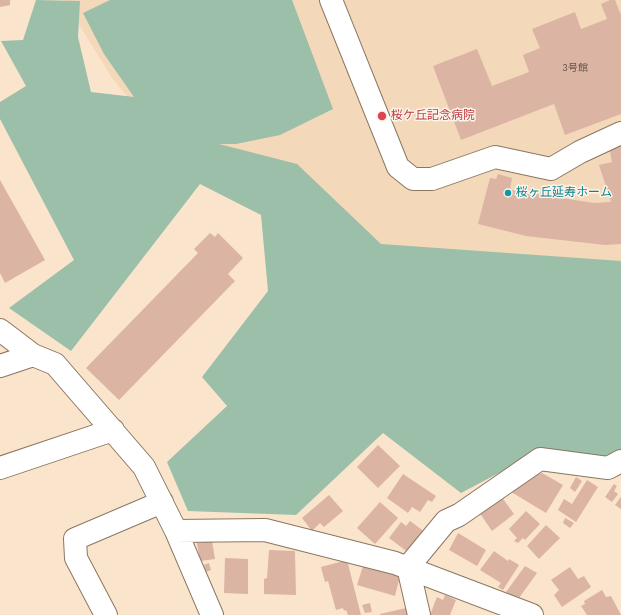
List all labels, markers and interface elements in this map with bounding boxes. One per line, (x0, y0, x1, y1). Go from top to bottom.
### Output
house number: ３号館 (562, 63, 588, 75)
place label: 桜ケ丘記念病院 (391, 109, 475, 123)
marker: 桜ケ丘記念病院 (376, 110, 388, 122)
place label: 桜ヶ丘延寿ホーム (516, 186, 612, 200)
marker: 桜ヶ丘延寿ホーム (503, 188, 513, 198)

